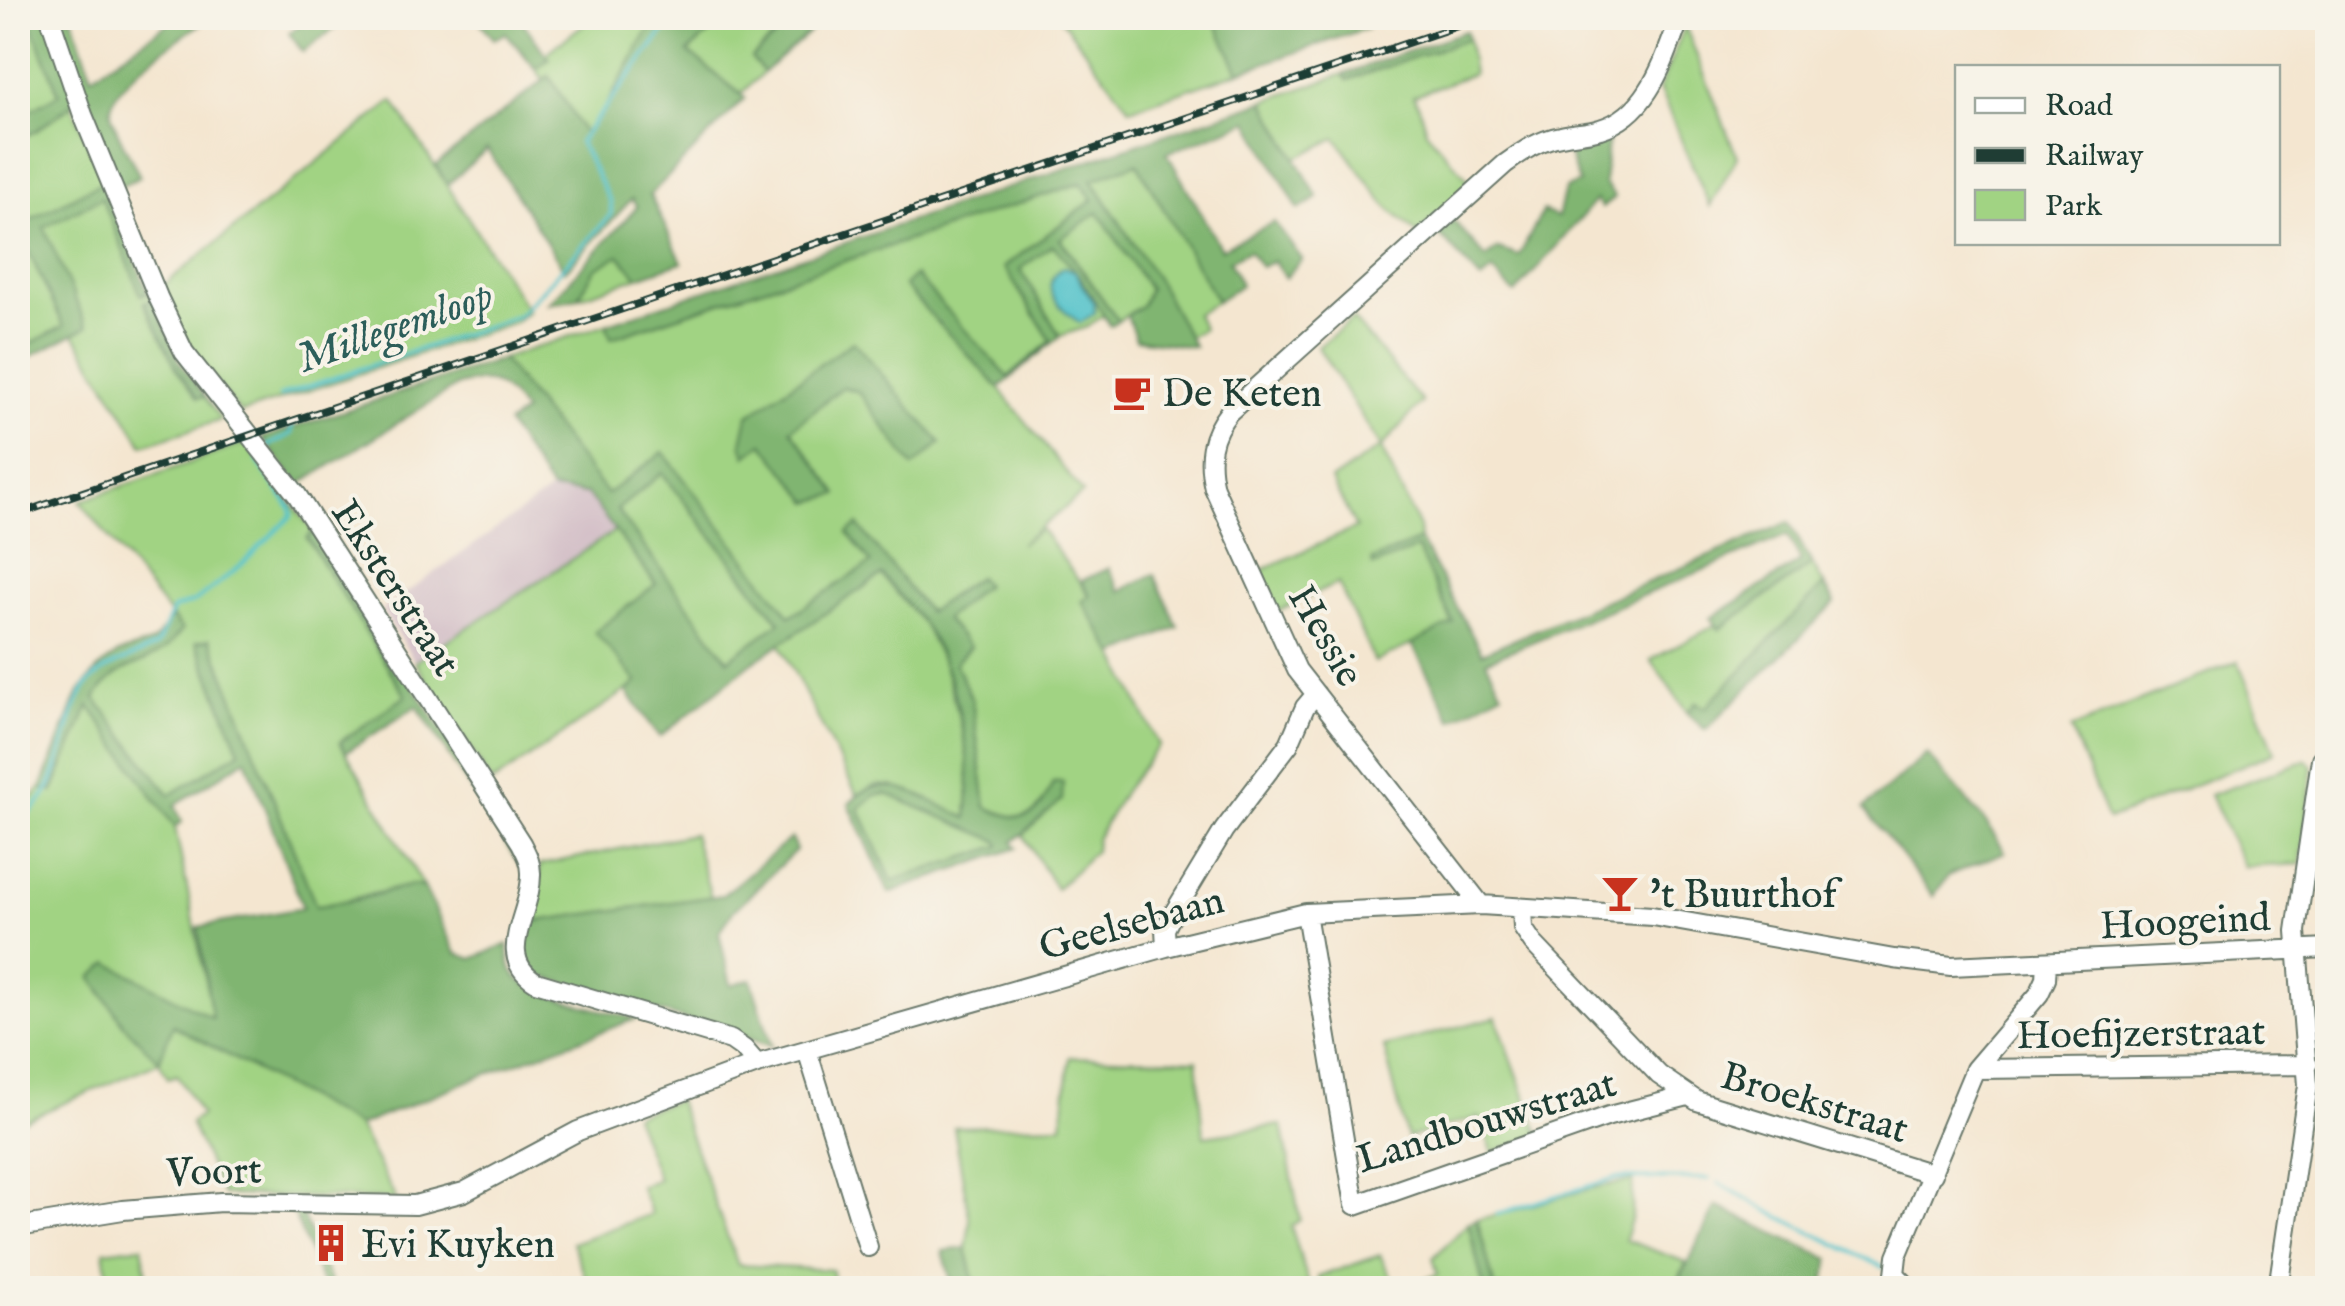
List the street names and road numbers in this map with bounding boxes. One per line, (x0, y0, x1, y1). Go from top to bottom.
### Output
street label: Eksterstraat (318, 491, 470, 687)
street label: Hessie (1275, 577, 1373, 697)
street label: Geelsebaan (1034, 876, 1230, 974)
street label: Hoogeind (2099, 894, 2272, 953)
street label: Hoefijzerstraat (2016, 1008, 2266, 1063)
street label: Broekstraat (1714, 1052, 1914, 1157)
street label: Landbouwstraat (1351, 1060, 1623, 1187)
street label: Voort (165, 1146, 263, 1201)

